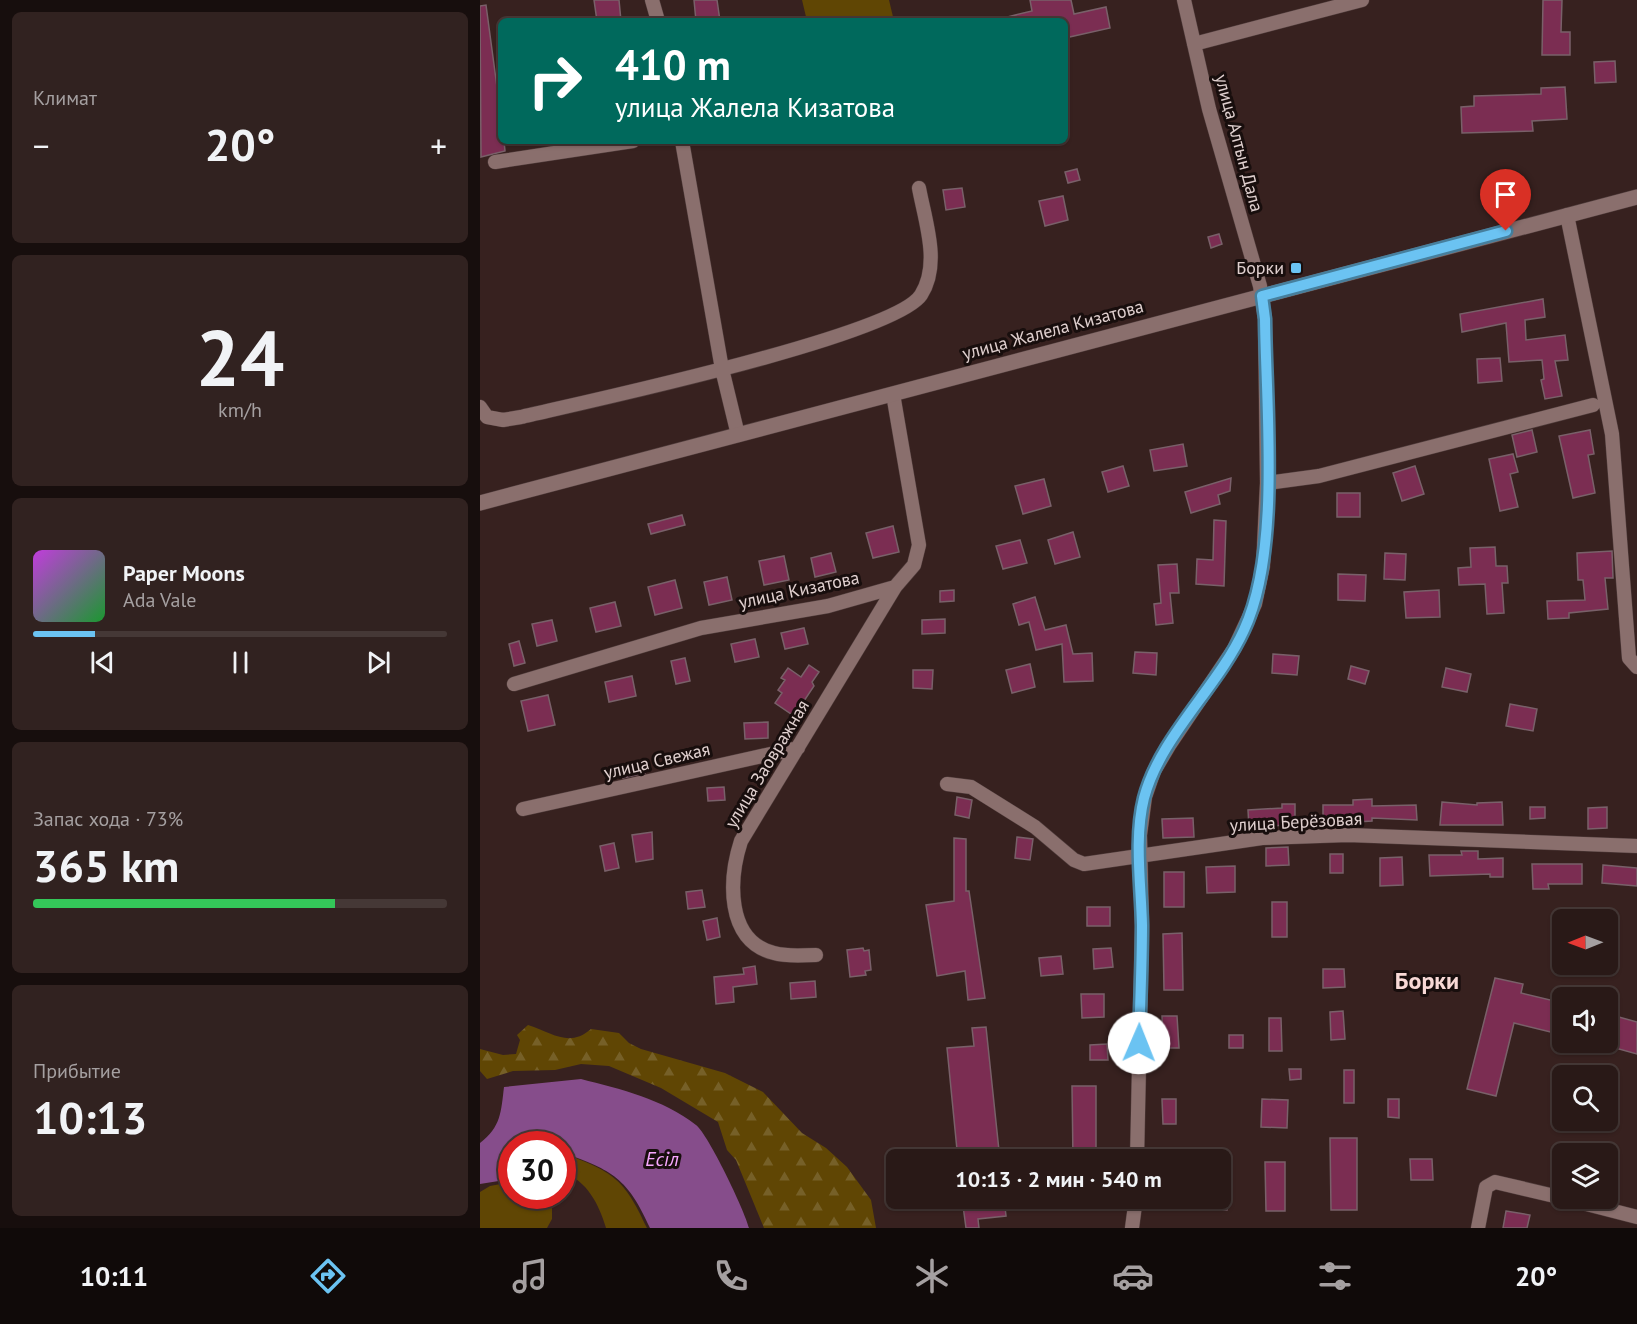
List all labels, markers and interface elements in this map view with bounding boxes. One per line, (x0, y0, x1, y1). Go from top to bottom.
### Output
text: 410 m (615, 37, 731, 92)
icon: right (516, 42, 594, 120)
street label: улица Алтын Дала (1210, 72, 1269, 214)
text: Климат (33, 85, 97, 111)
text: улица Жалела Кизатова (615, 90, 895, 124)
text: 20° (205, 115, 275, 173)
text: − (33, 124, 50, 167)
text: + (430, 124, 447, 167)
pin (1480, 169, 1531, 231)
icon: arrive (1489, 178, 1522, 211)
place label: Борки (1236, 256, 1284, 279)
marker: Борки (1289, 261, 1303, 275)
street label: улица Жалела Кизатова (960, 294, 1146, 365)
text: 24 (196, 307, 284, 408)
text: km/h (218, 397, 262, 423)
text: Paper Moons (123, 559, 245, 587)
street label: улица Кизатова (736, 566, 861, 614)
text: Ada Vale (123, 587, 196, 613)
icon: previous (86, 646, 119, 679)
icon: pause (224, 646, 257, 679)
icon: next (362, 646, 395, 679)
street label: улица Заовражная (719, 695, 814, 832)
street label: улица Свежая (602, 737, 712, 784)
text: Запас хода · 73% (33, 806, 183, 832)
street label: улица Берёзовая (1229, 807, 1363, 836)
text: 365 km (33, 836, 179, 894)
north arrow (1552, 909, 1618, 975)
map controls (1552, 909, 1618, 1209)
district label: Борки (1395, 965, 1459, 996)
button: sound (1552, 987, 1618, 1053)
position arrow (1107, 1011, 1171, 1075)
text: Прибытие (33, 1058, 121, 1084)
button: search (1552, 1065, 1618, 1131)
text: 10:13 (33, 1088, 147, 1146)
speed limit sign: 30 (498, 1131, 576, 1209)
button: layers (1552, 1143, 1618, 1209)
water label: Есіл (645, 1146, 679, 1172)
text: 10:13 · 2 мин · 540 m (955, 1165, 1162, 1193)
icon: directions (307, 1255, 349, 1297)
icon: music (509, 1255, 551, 1297)
icon: phone (710, 1255, 752, 1297)
icon: climate (911, 1255, 953, 1297)
icon: car (1112, 1255, 1154, 1297)
icon: filters (1314, 1255, 1356, 1297)
text: 10:11 (80, 1259, 148, 1293)
text: 20° (1515, 1259, 1557, 1293)

